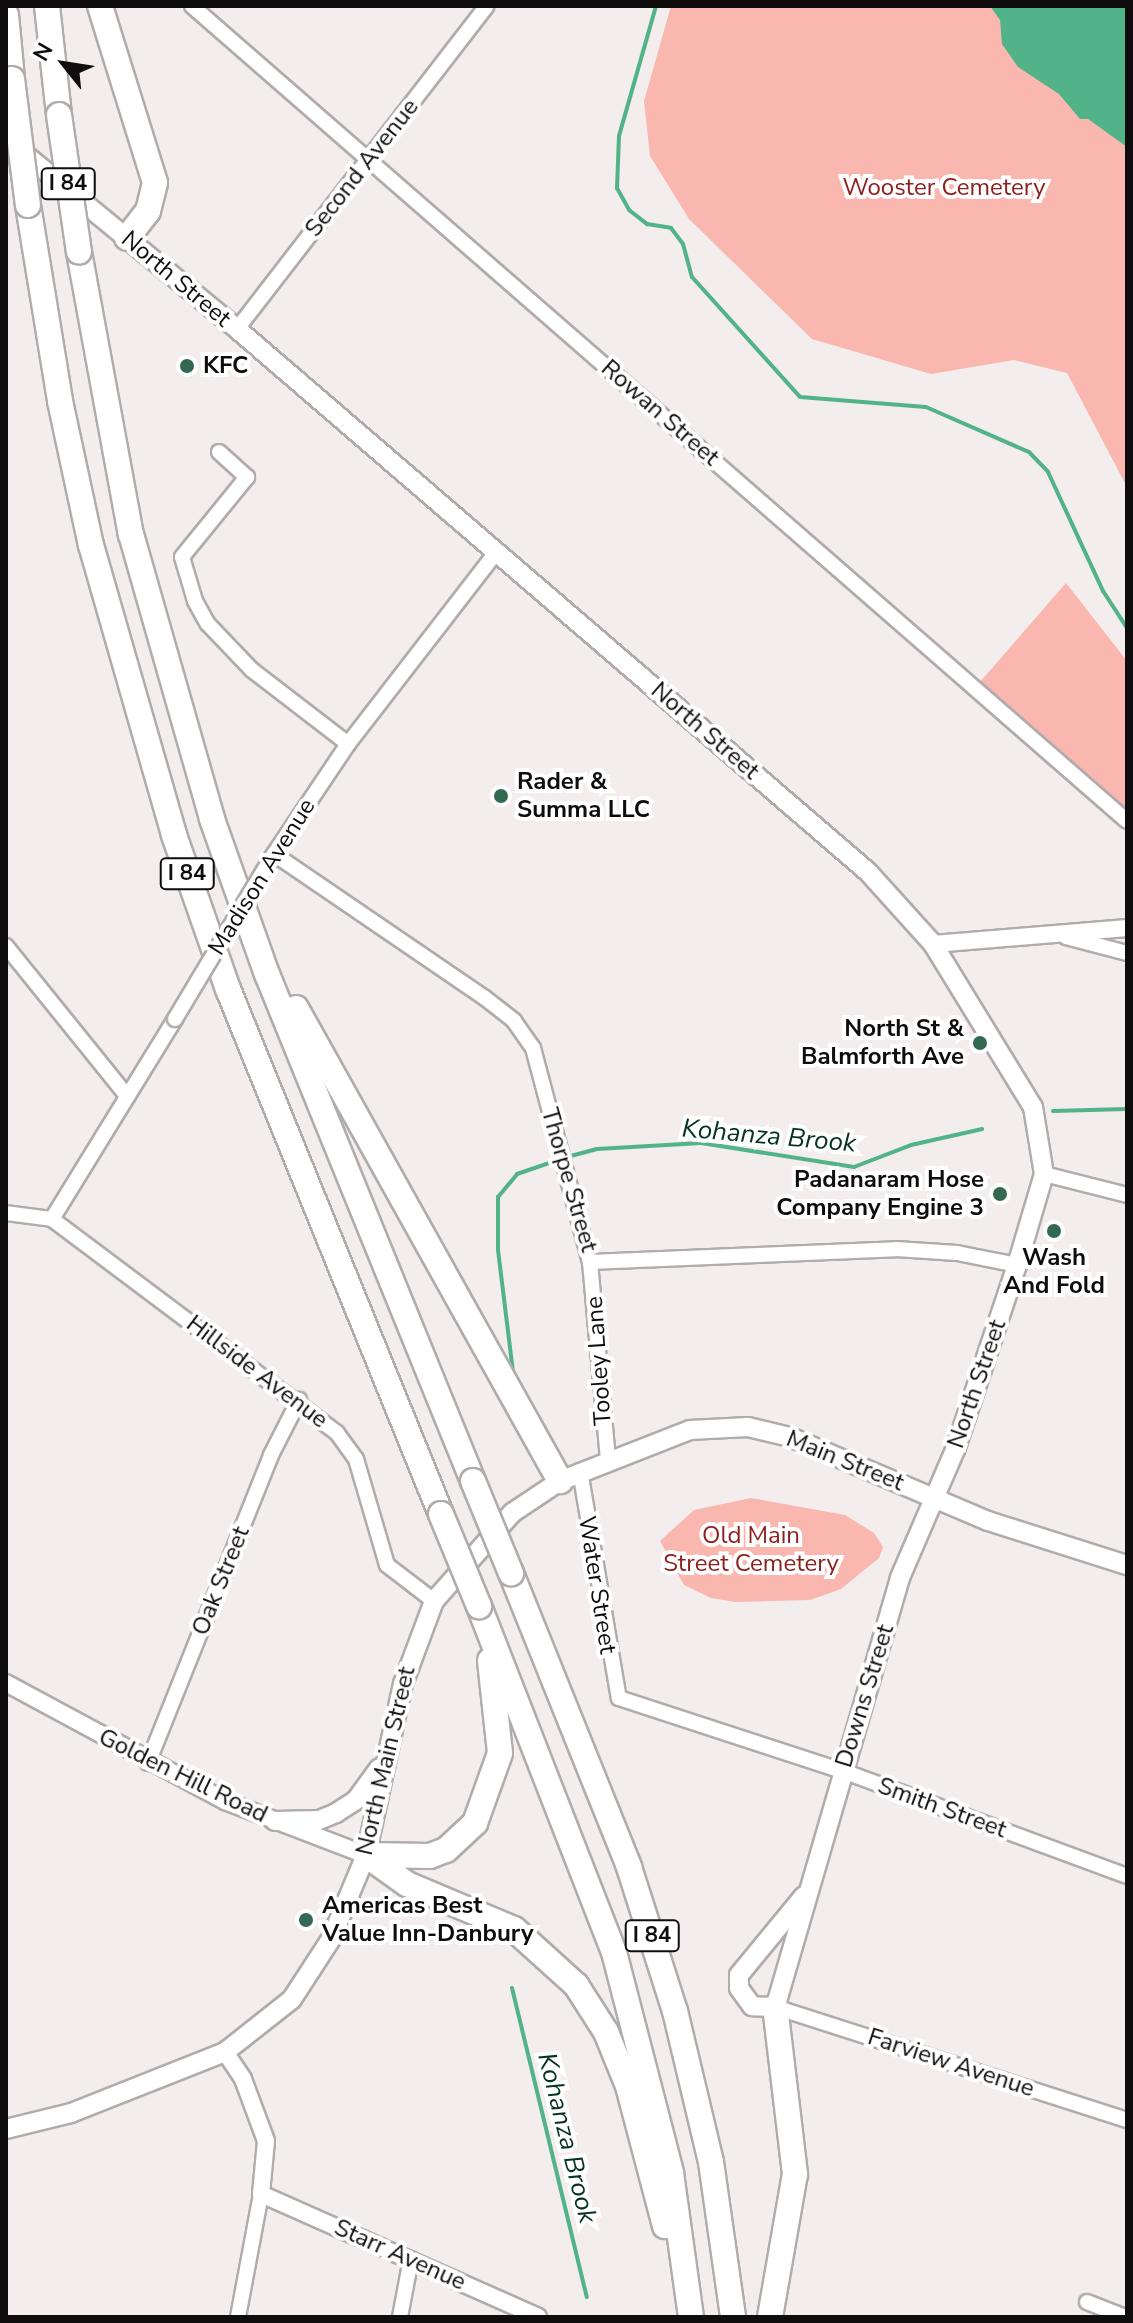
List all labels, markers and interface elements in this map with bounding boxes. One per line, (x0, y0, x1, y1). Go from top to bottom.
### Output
north arrow (24, 24, 104, 104)
text: N (26, 37, 60, 67)
street label: Second Avenue (299, 93, 425, 243)
road number: I 84 (40, 166, 96, 202)
park label: Wooster Cemetery (842, 174, 1046, 202)
street label: North Street (115, 225, 237, 333)
place label: KFC (203, 352, 248, 380)
street label: Rowan Street (595, 354, 725, 472)
marker: KFC (178, 357, 196, 375)
street label: North Street (645, 676, 765, 786)
place label: Rader & Summa LLC (517, 768, 650, 824)
marker: Rader & Summa LLC (492, 787, 510, 805)
street label: Madison Avenue (202, 793, 322, 961)
road number: I 84 (159, 856, 215, 892)
place label: North St & Balmforth Ave (801, 1015, 964, 1071)
marker: North St & Balmforth Ave (971, 1034, 989, 1052)
street label: Thorpe Street (535, 1105, 603, 1255)
water label: Kohanza Brook (681, 1113, 857, 1159)
place label: Padanaram Hose Company Engine 3 (776, 1166, 984, 1222)
marker: Padanaram Hose Company Engine 3 (991, 1185, 1009, 1203)
marker: Wash And Fold (1045, 1222, 1063, 1240)
place label: Wash And Fold (1003, 1244, 1105, 1300)
street label: Tooley Lane (580, 1295, 618, 1427)
street label: Hillside Avenue (181, 1309, 333, 1435)
street label: North Street (942, 1316, 1012, 1452)
street label: Main Street (782, 1424, 908, 1498)
street label: Water Street (572, 1514, 622, 1656)
street label: Oak Street (186, 1522, 256, 1640)
park label: Old Main Street Cemetery (663, 1522, 839, 1578)
street label: Downs Street (830, 1621, 900, 1771)
street label: North Main Street (350, 1664, 422, 1858)
street label: Golden Hill Road (94, 1723, 272, 1829)
street label: Smith Street (874, 1771, 1010, 1845)
place label: Americas Best Value Inn-Danbury (322, 1892, 534, 1948)
marker: Americas Best Value Inn-Danbury (297, 1911, 315, 1929)
road number: I 84 (624, 1918, 680, 1954)
street label: Farview Avenue (864, 2023, 1038, 2103)
water label: Kohanza Brook (531, 2049, 603, 2227)
street label: Starr Avenue (330, 2213, 470, 2297)

